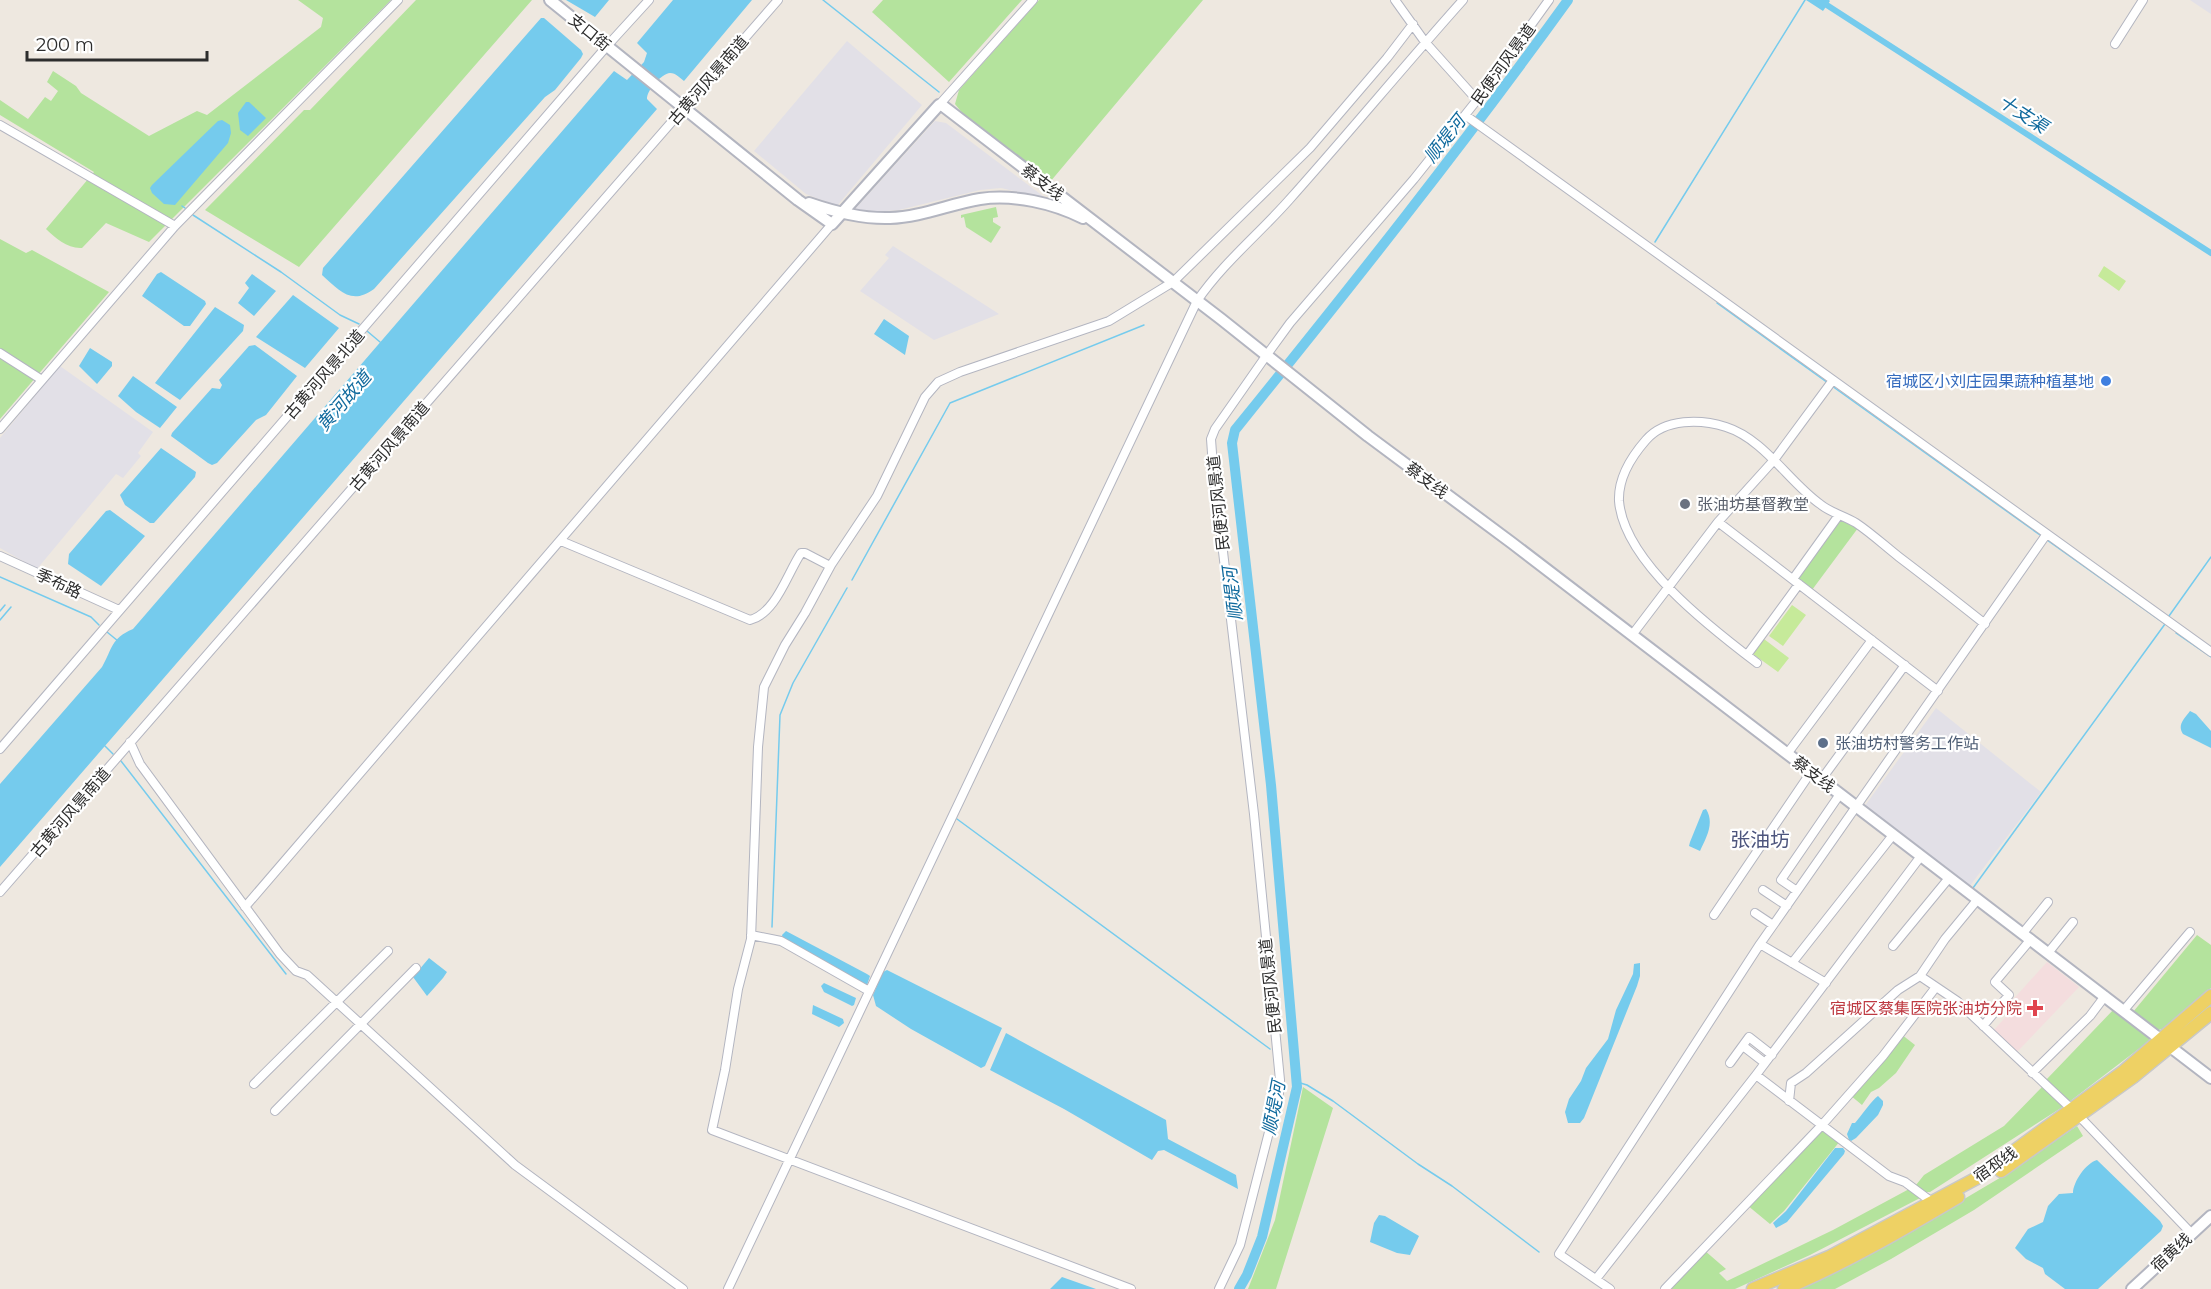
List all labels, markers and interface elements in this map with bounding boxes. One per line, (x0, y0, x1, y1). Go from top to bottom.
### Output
street label: 支口街 (565, 10, 614, 55)
street label: 民便河风景道 (1468, 20, 1539, 109)
scale bar (27, 24, 207, 62)
street label: 古黄河风景南道 (664, 32, 752, 129)
text: 200 m (36, 34, 94, 56)
water label: 十支渠 (1994, 90, 2054, 140)
water label: 顺堤河 (1420, 109, 1472, 167)
street label: 蔡支线 (1018, 160, 1068, 204)
street label: 古黄河风景北道 (280, 326, 368, 423)
water label: 黄河故道 (312, 364, 378, 435)
place label: 宿城区小刘庄园果蔬种植基地 (1886, 372, 2094, 391)
marker: 宿城区小刘庄园果蔬种植基地 (2099, 374, 2113, 388)
street label: 古黄河风景南道 (345, 398, 433, 495)
street label: 民便河风景道 (1204, 454, 1233, 552)
street label: 蔡支线 (1402, 458, 1452, 502)
place label: 张油坊基督教堂 (1697, 495, 1809, 514)
marker: 张油坊基督教堂 (1678, 497, 1692, 511)
water label: 顺堤河 (1218, 563, 1247, 622)
street label: 季布路 (33, 565, 85, 602)
place label: 张油坊村警务工作站 (1835, 734, 1979, 753)
marker: 张油坊村警务工作站 (1816, 736, 1830, 750)
street label: 蔡支线 (1789, 752, 1839, 796)
street label: 古黄河风景南道 (26, 764, 114, 861)
district label: 张油坊 (1730, 828, 1790, 852)
street label: 民便河风景道 (1256, 937, 1285, 1035)
place label: 宿城区蔡集医院张油坊分院 (1830, 999, 2022, 1018)
marker: 宿城区蔡集医院张油坊分院 (2026, 999, 2044, 1017)
water label: 顺堤河 (1258, 1076, 1291, 1137)
street label: 宿邳线 (1970, 1143, 2020, 1186)
street label: 宿黄线 (2147, 1229, 2195, 1276)

